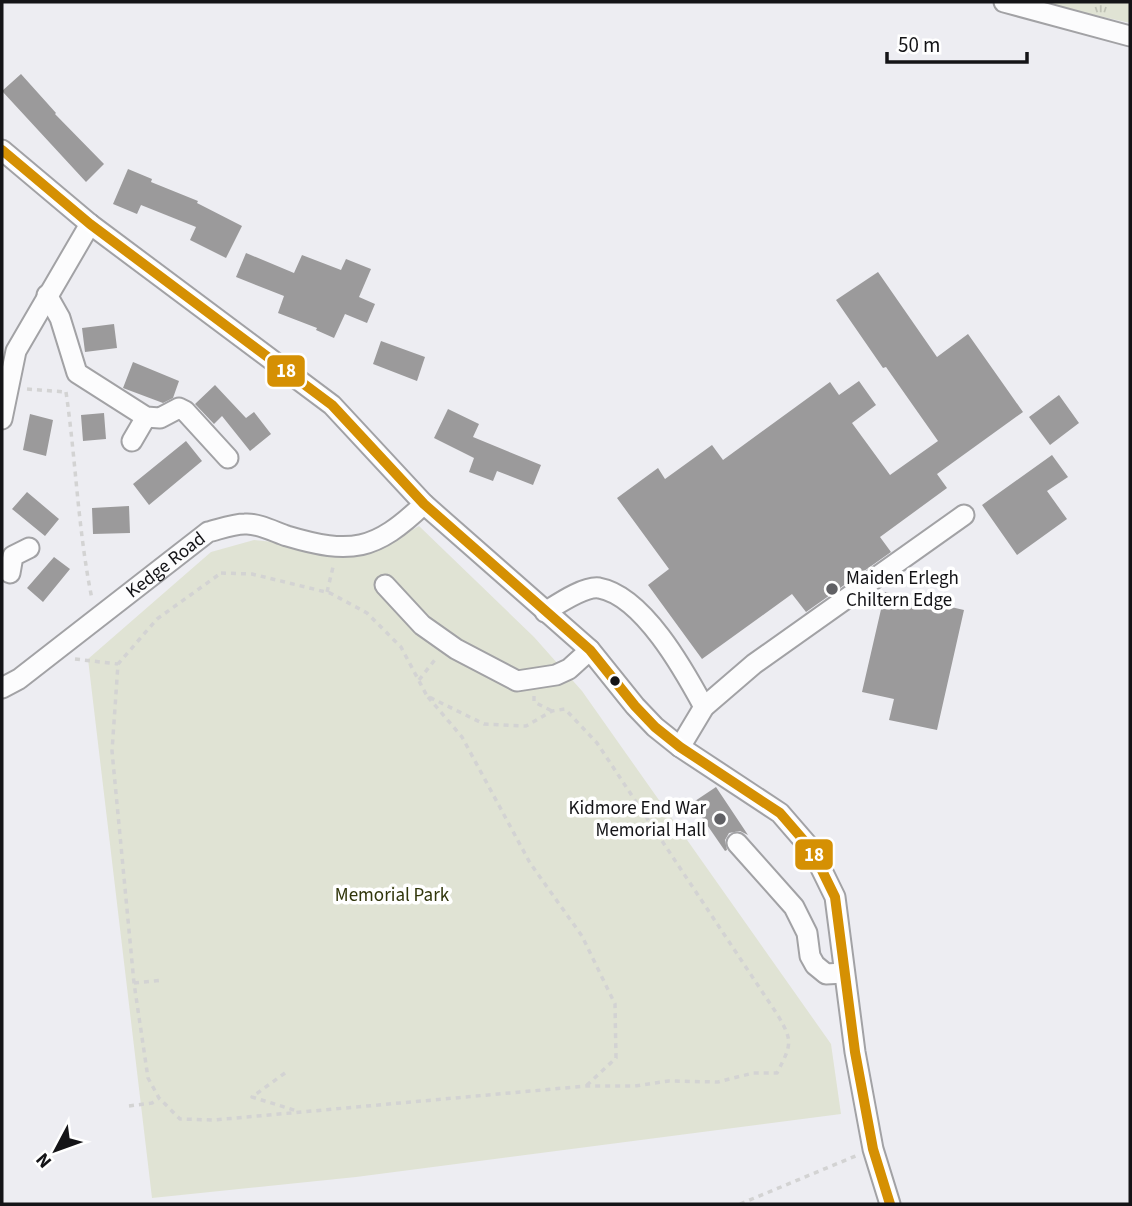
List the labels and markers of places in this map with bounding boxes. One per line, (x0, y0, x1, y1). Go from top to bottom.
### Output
place label: Maiden Erlegh Chiltern Edge (846, 565, 959, 614)
marker: Maiden Erlegh Chiltern Edge (824, 581, 840, 597)
unlabelled marker (608, 674, 622, 688)
place label: Kidmore End War Memorial Hall (569, 795, 706, 844)
marker: Kidmore End War Memorial Hall (712, 811, 728, 827)

